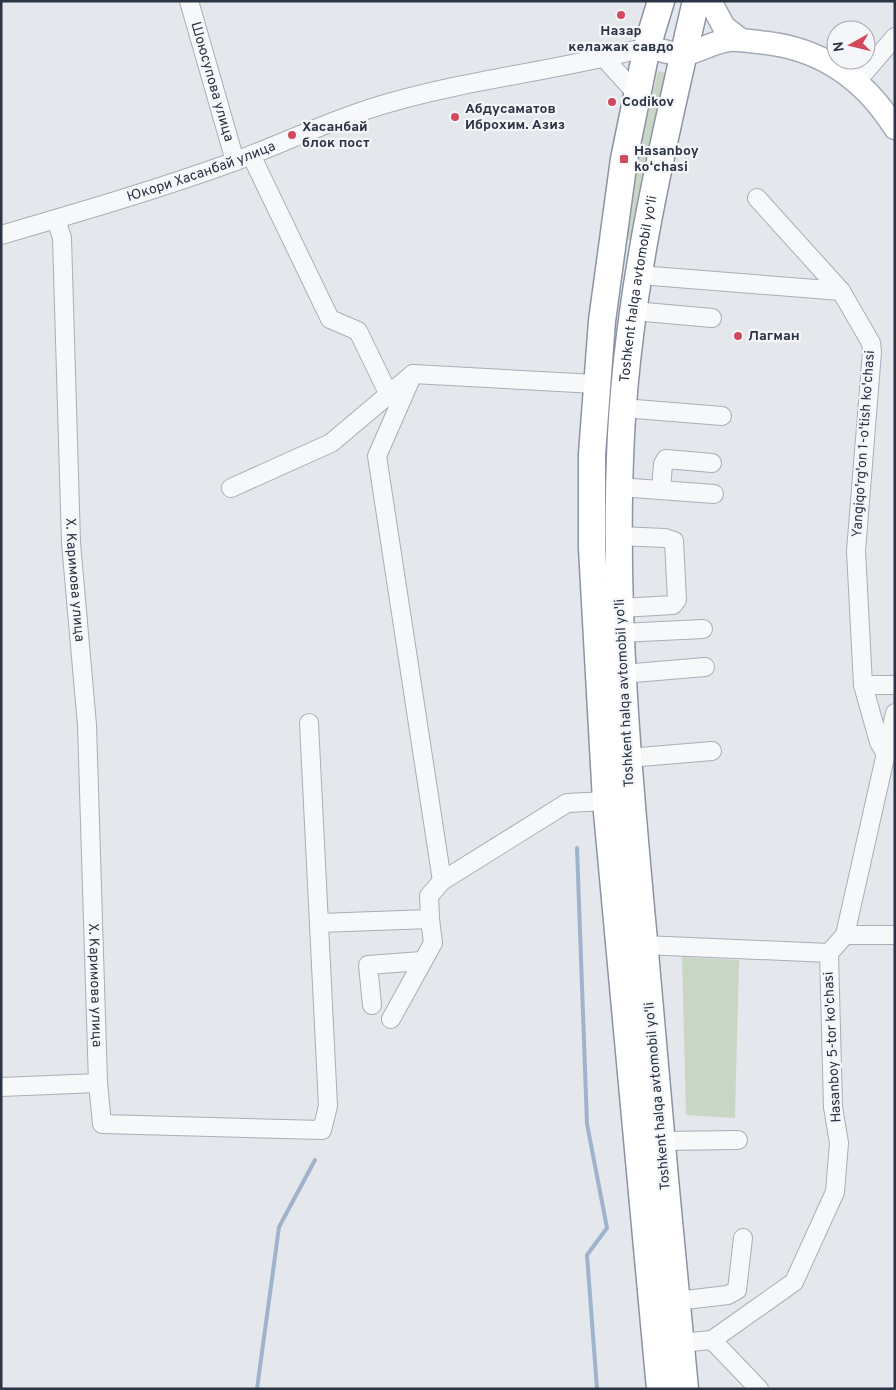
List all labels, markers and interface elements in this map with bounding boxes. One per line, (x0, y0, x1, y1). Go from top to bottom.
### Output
marker: Назар келажак савдо (615, 9, 627, 21)
street label: Шоюсупова улица (187, 20, 238, 144)
north arrow (826, 20, 876, 70)
place label: Назар келажак савдо (568, 23, 674, 56)
text: N (830, 40, 849, 53)
place label: Codikov (622, 94, 674, 111)
marker: Codikov (606, 96, 618, 108)
place label: Абдусаматов Иброхим. Азиз (465, 101, 565, 134)
marker: Абдусаматов Иброхим. Азиз (449, 111, 461, 123)
place label: Хасанбай блок пост (302, 119, 370, 152)
marker: Хасанбай блок пост (286, 129, 298, 141)
street label: Юкори Хасанбай улица (125, 138, 278, 205)
place label: Hasanboy koʻchasi (634, 143, 699, 176)
marker: Hasanboy koʻchasi (618, 153, 630, 165)
street label: Toshkent halqa avtomobil yo'li (616, 194, 661, 383)
place label: Лагман (748, 328, 800, 345)
marker: Лагман (732, 330, 744, 342)
street label: Yangiqo'rg'on 1-o'tish ko'chasi (849, 350, 879, 538)
street label: Х. Каримова улица (62, 518, 88, 642)
street label: Toshkent halqa avtomobil yo'li (612, 598, 638, 788)
street label: Х. Каримова улица (85, 923, 105, 1047)
street label: Hasanboy 5-tor ko'chasi (821, 971, 845, 1123)
street label: Toshkent halqa avtomobil yo'li (641, 1001, 675, 1191)

